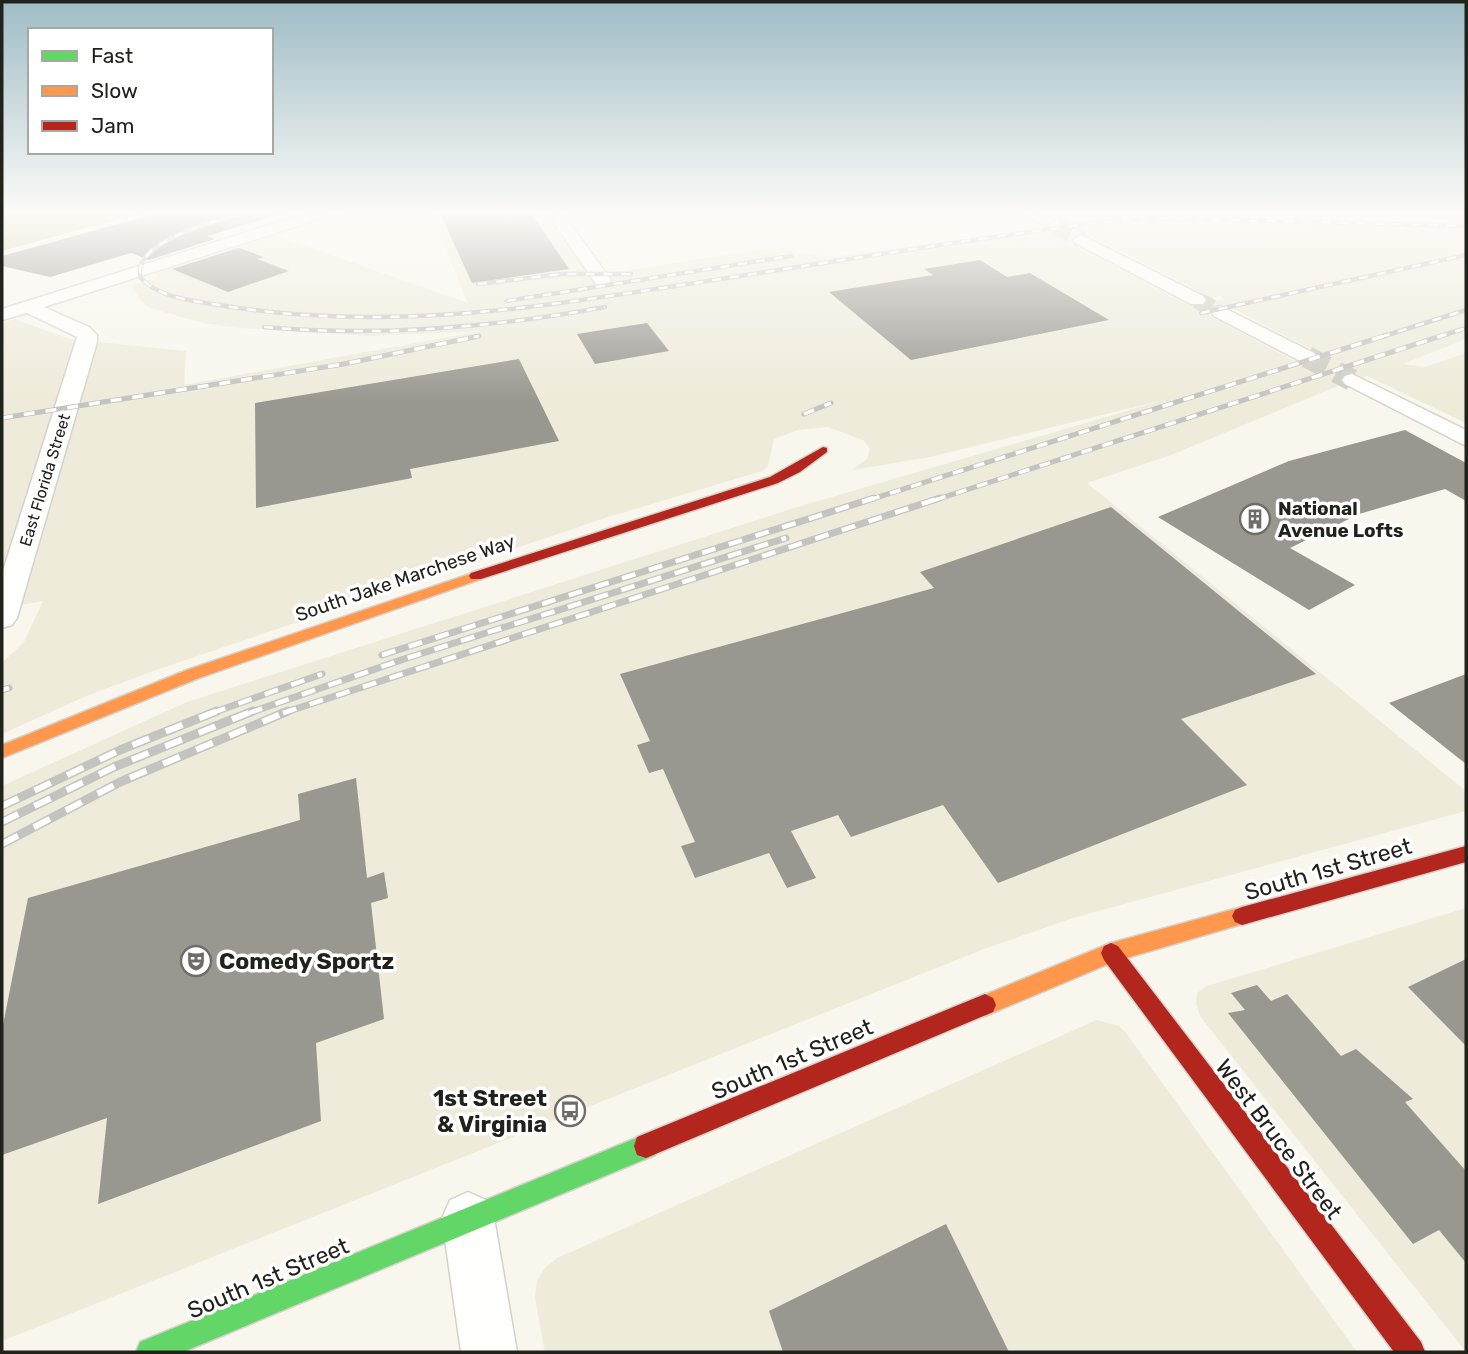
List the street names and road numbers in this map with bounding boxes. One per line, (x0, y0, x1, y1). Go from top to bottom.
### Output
street label: East Florida Street (16, 411, 74, 549)
street label: South Jake Marchese Way (292, 530, 518, 626)
street label: South 1st Street (1241, 832, 1415, 906)
street label: South 1st Street (707, 1012, 877, 1106)
street label: West Bruce Street (1210, 1054, 1348, 1224)
street label: South 1st Street (183, 1231, 353, 1325)

